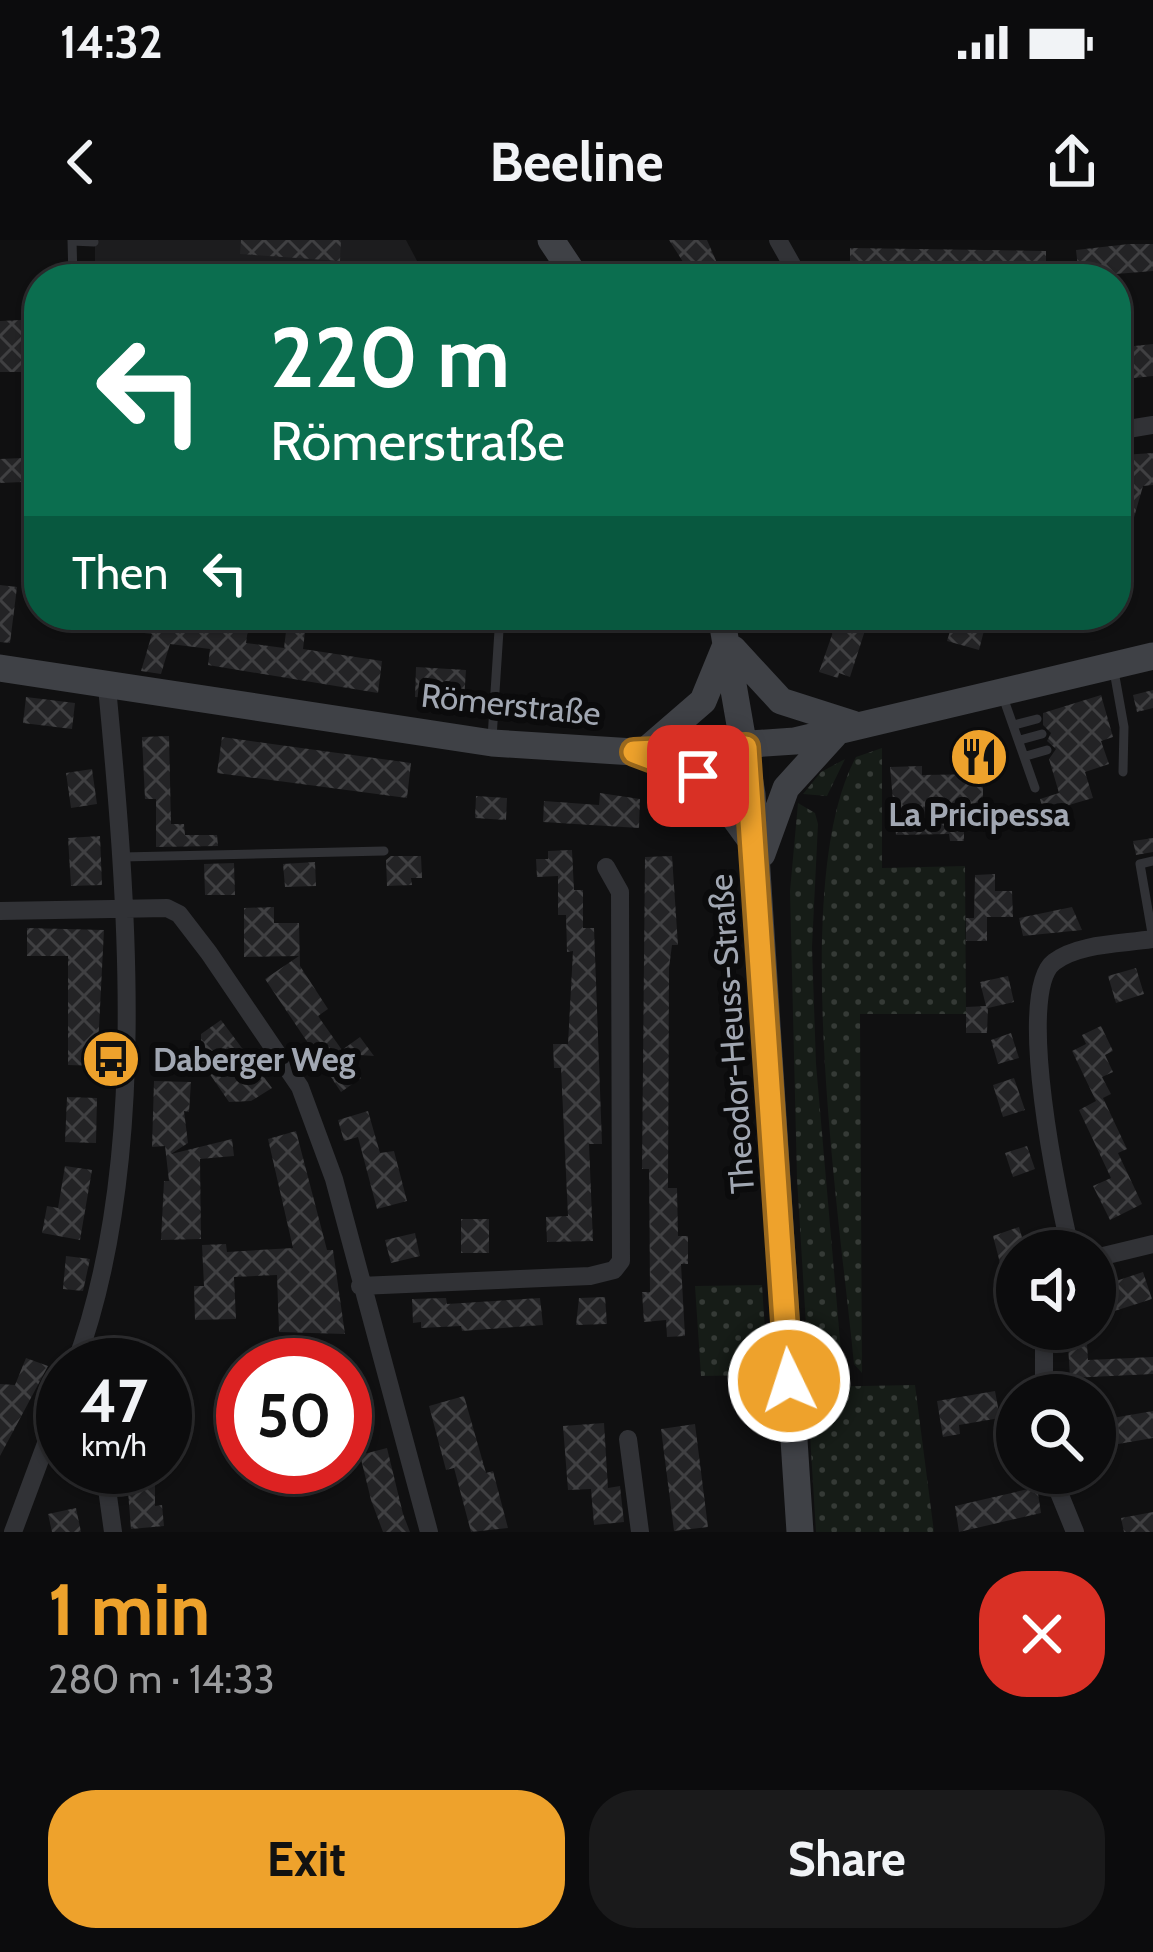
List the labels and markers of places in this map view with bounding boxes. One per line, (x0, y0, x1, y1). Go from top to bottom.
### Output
pin (647, 725, 749, 827)
restaurant icon: La Pricipessa (948, 726, 1010, 788)
place label: La Pricipessa (888, 794, 1070, 834)
bus stop icon: Daberger Weg (80, 1028, 142, 1090)
place label: Daberger Weg (153, 1039, 356, 1079)

